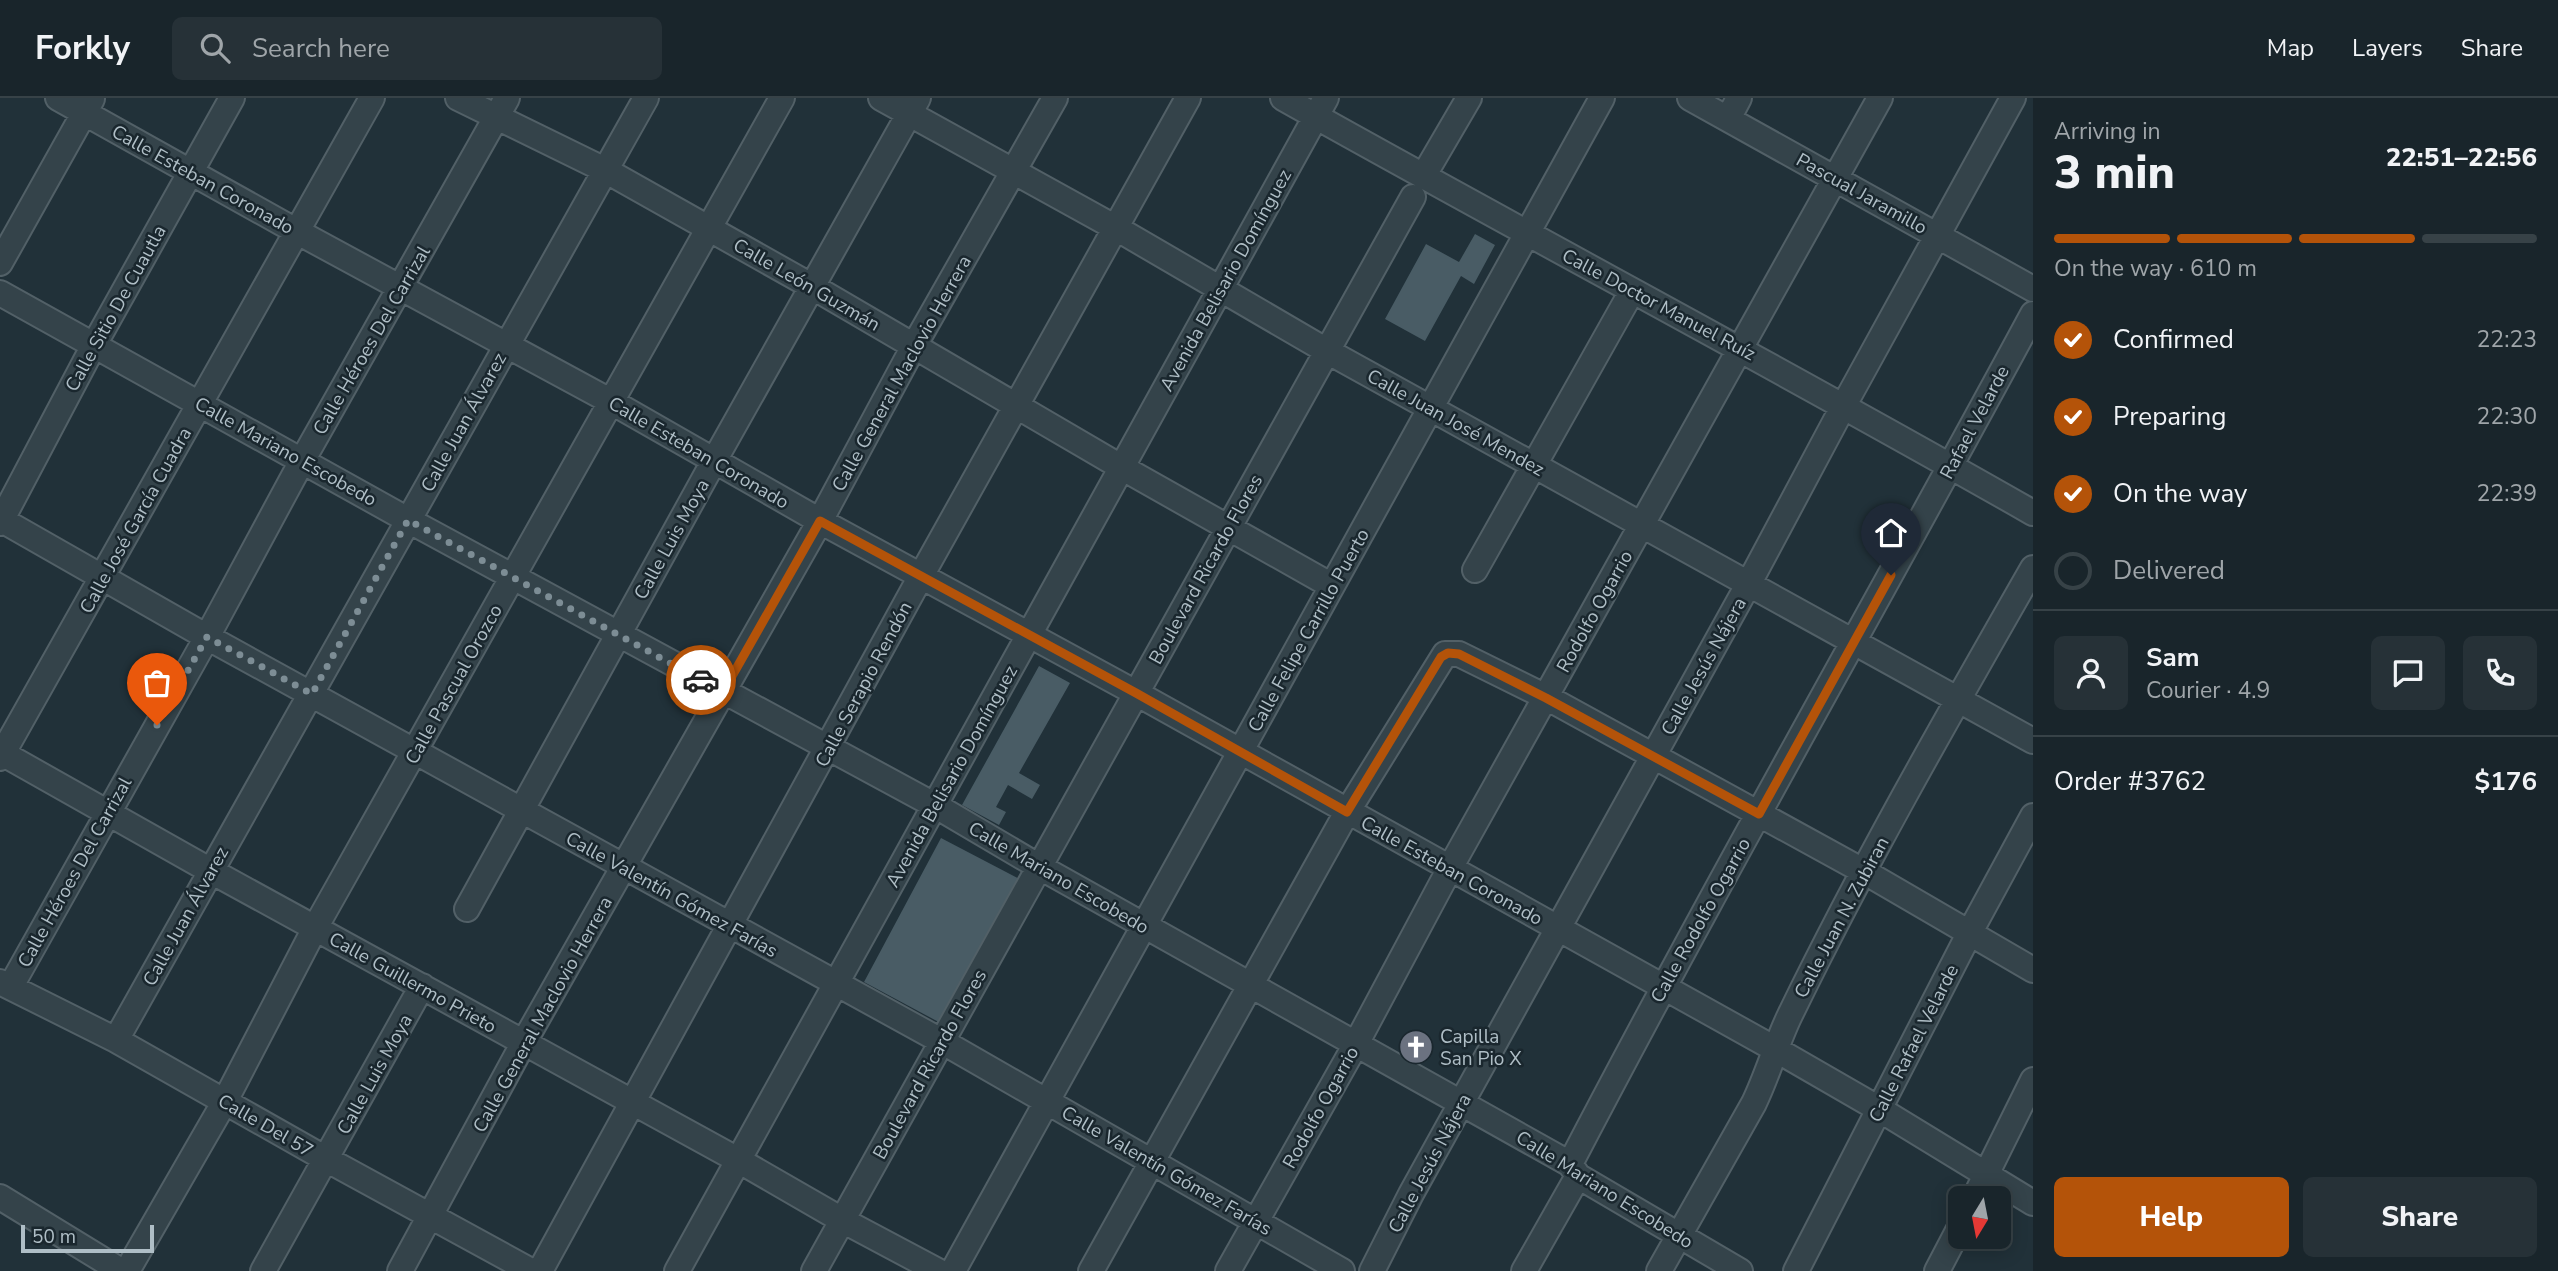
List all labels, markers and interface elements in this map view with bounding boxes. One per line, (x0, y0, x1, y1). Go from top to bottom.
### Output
search box (172, 17, 662, 80)
text: Forkly (35, 26, 130, 71)
icon: search (196, 29, 234, 67)
text: Search here (252, 31, 390, 66)
text: Map (2267, 32, 2314, 64)
text: Layers (2352, 32, 2423, 64)
text: Share (2461, 32, 2523, 64)
text: Arriving in (2054, 116, 2161, 147)
street label: Calle Esteban Coronado (107, 119, 298, 241)
text: 22:51–22:56 (2386, 140, 2537, 175)
text: 3 min (2054, 141, 2175, 204)
street label: Pascual Jaramillo (1791, 147, 1932, 241)
street label: Avenida Belisario Domínguez (1154, 165, 1298, 396)
street label: Calle Sitio De Cuautla (59, 221, 172, 396)
street label: Calle León Guzmán (728, 232, 885, 338)
street label: Calle Héroes Del Carrizal (307, 241, 437, 440)
street label: Calle Doctor Manuel Ruíz (1557, 243, 1760, 367)
street label: Calle General Maclovio Herrera (826, 251, 978, 496)
text: On the way · 610 m (2054, 253, 2257, 284)
icon: check (2054, 321, 2092, 359)
text: Confirmed (2113, 322, 2234, 357)
text: 22:23 (2477, 324, 2537, 355)
street label: Calle Juan Álvarez (415, 348, 513, 497)
street label: Rafael Velarde (1934, 361, 2016, 484)
street label: Calle Juan José Mendez (1362, 363, 1549, 483)
street label: Calle Esteban Coronado (603, 390, 794, 515)
street label: Calle Mariano Escobedo (190, 391, 381, 513)
icon: check (2054, 398, 2092, 436)
text: Preparing (2113, 399, 2226, 434)
text: 22:30 (2477, 401, 2537, 432)
street label: Calle José García Cuadra (74, 423, 198, 618)
street label: Boulevard Ricardo Flores (1143, 470, 1269, 669)
street label: Calle Luis Moya (628, 474, 716, 604)
icon: check (2054, 475, 2092, 513)
text: On the way (2113, 476, 2247, 511)
text: 22:39 (2477, 478, 2537, 509)
pin (1861, 503, 1921, 575)
icon: home (1872, 514, 1910, 552)
street label: Calle Felipe Carrillo Puerto (1242, 524, 1376, 737)
street label: Rodolfo Ogarrio (1551, 546, 1639, 677)
text: Delivered (2113, 553, 2225, 588)
street label: Calle Jesús Nájera (1655, 593, 1753, 740)
street label: Calle Serapio Rendón (809, 597, 919, 772)
street label: Calle Pascual Orozco (399, 600, 509, 769)
button: person (2054, 636, 2128, 710)
button: chat (2371, 636, 2445, 710)
button: phone (2463, 636, 2537, 710)
text: Sam (2146, 640, 2199, 675)
courier (666, 645, 736, 715)
pin (127, 653, 187, 725)
icon: car (682, 661, 720, 699)
street label: Avenida Belisario Domínguez (880, 661, 1024, 892)
icon: bag (138, 664, 176, 702)
text: Courier · 4.9 (2146, 675, 2270, 706)
text: Order #3762 (2054, 764, 2206, 799)
text: $176 (2475, 764, 2537, 799)
street label: Calle Héroes Del Carrizal (12, 772, 138, 973)
street label: Calle Esteban Coronado (1356, 810, 1547, 932)
street label: Calle Mariano Escobedo (963, 815, 1154, 940)
street label: Calle Valentín Gómez Farías (561, 826, 782, 964)
street label: Calle Juan N. Zubiran (1788, 832, 1895, 1003)
street label: Calle Rodolfo Ogarrio (1645, 833, 1757, 1008)
street label: Calle Juan Álvarez (137, 842, 235, 991)
street label: Calle General Maclovio Herrera (467, 892, 619, 1137)
street label: Calle Guillermo Prieto (324, 926, 501, 1040)
street label: Calle Rafael Velarde (1863, 960, 1965, 1127)
street label: Boulevard Ricardo Flores (867, 965, 993, 1164)
street label: Calle Luis Moya (331, 1009, 419, 1139)
place label: Capilla San Pio X (1440, 1024, 1522, 1072)
church icon: Capilla San Pio X (1397, 1028, 1435, 1066)
street label: Rodolfo Ogarrio (1277, 1042, 1365, 1173)
street label: Calle Del 57 (213, 1088, 318, 1164)
street label: Calle Jesús Nájera (1382, 1089, 1478, 1238)
street label: Calle Valentín Gómez Farías (1057, 1100, 1276, 1242)
street label: Calle Mariano Escobedo (1511, 1125, 1698, 1255)
button: Help (2054, 1177, 2289, 1257)
button: Share (2303, 1177, 2537, 1257)
north arrow (1948, 1186, 2011, 1250)
map controls (1948, 1186, 2011, 1249)
scale bar (21, 1222, 154, 1254)
text: 50 m (32, 1224, 76, 1250)

